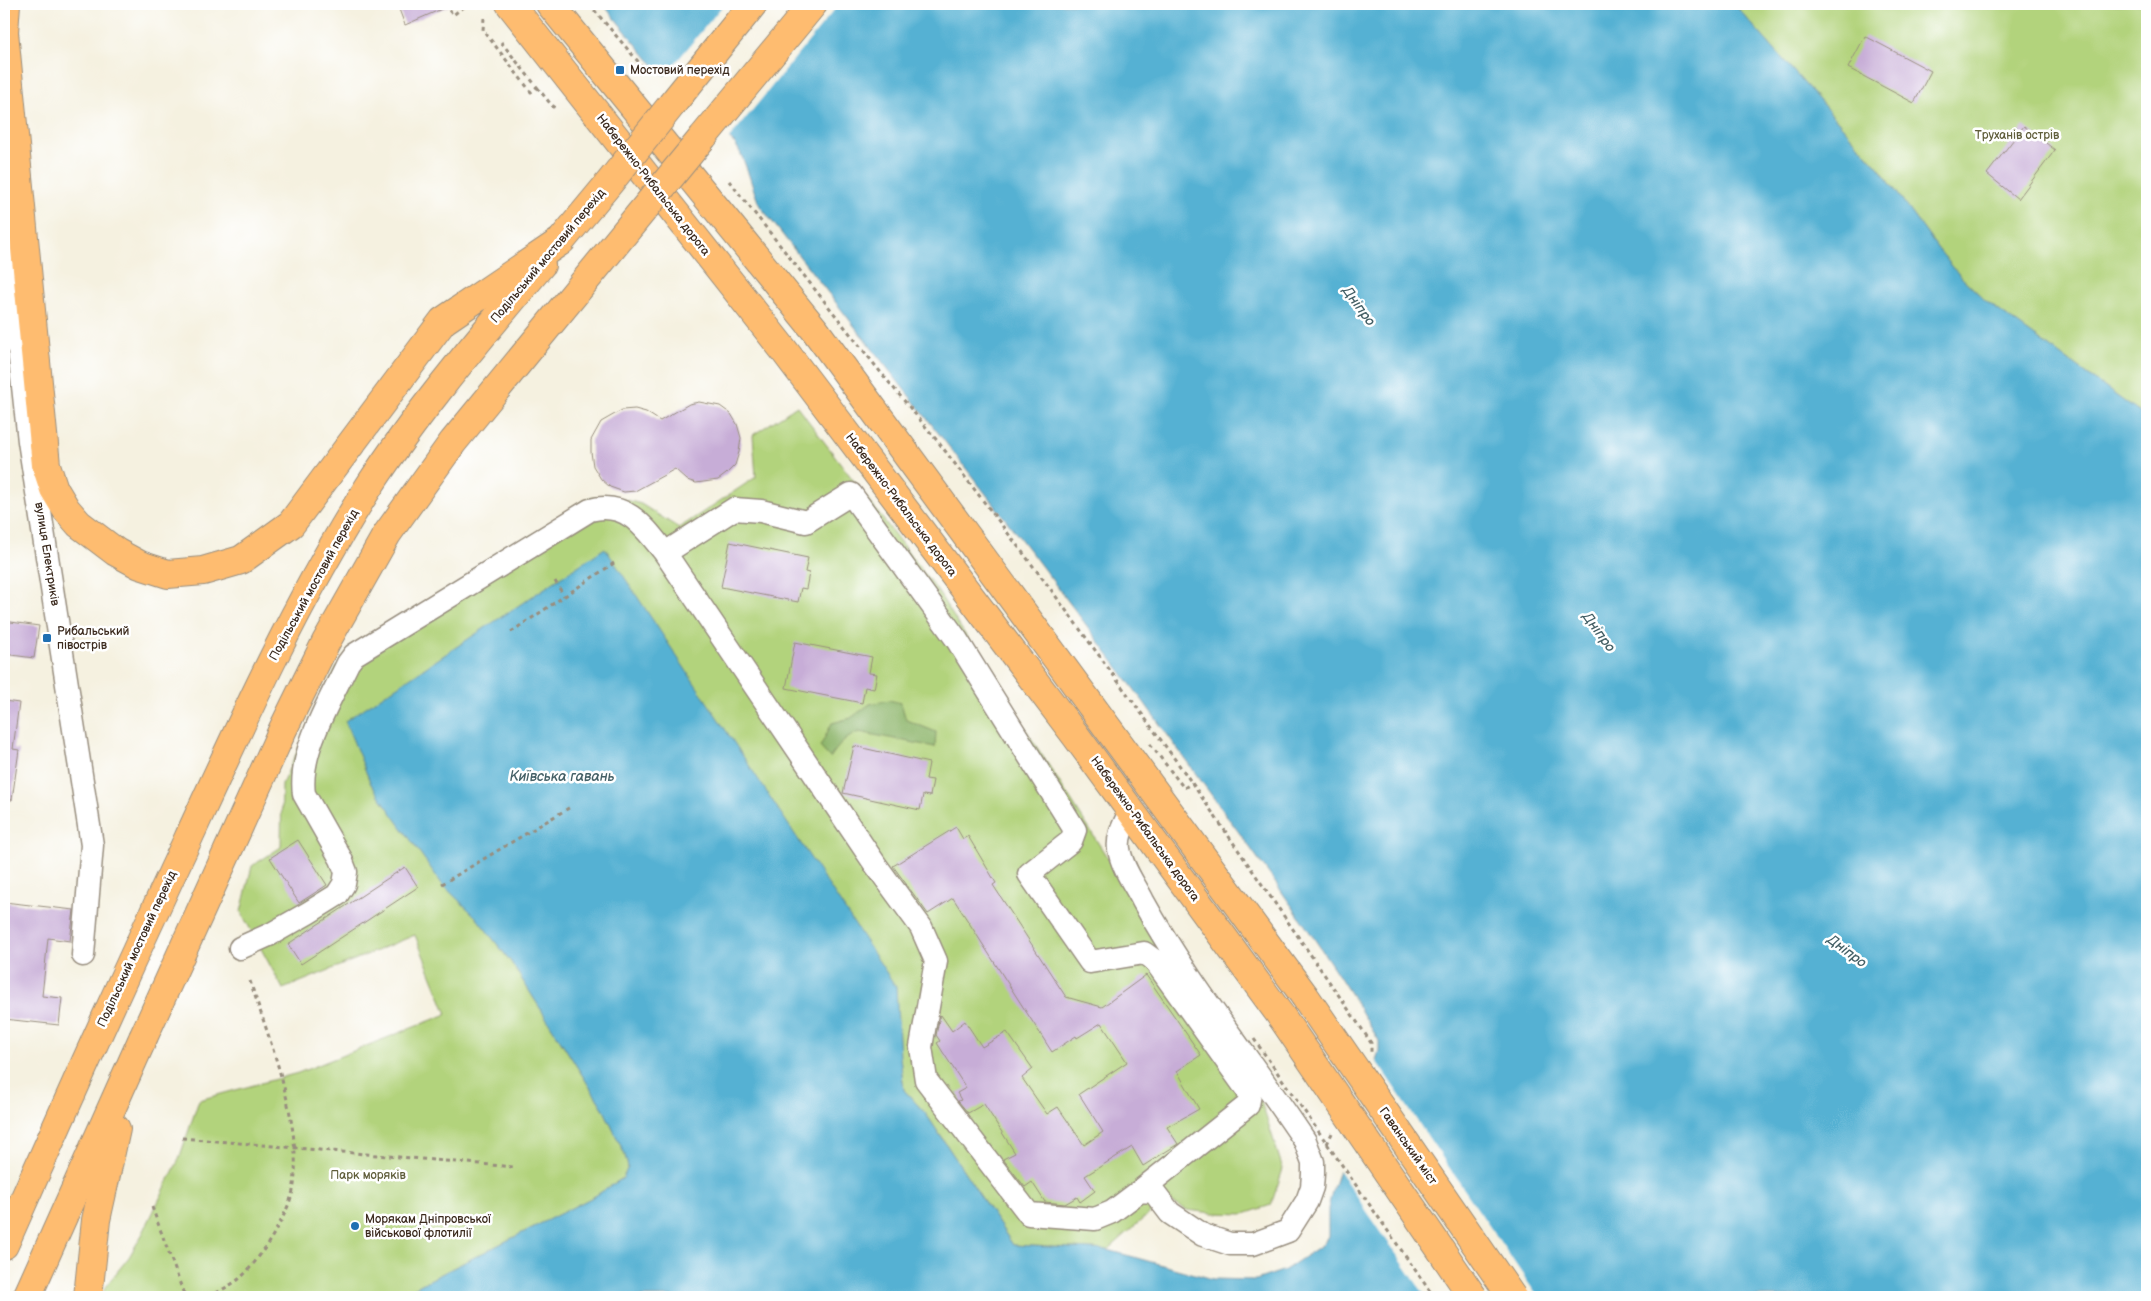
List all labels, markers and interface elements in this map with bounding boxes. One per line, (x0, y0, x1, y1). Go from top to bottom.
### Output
place label: Мостовий перехід (630, 63, 730, 78)
marker: Мостовий перехід (614, 64, 626, 76)
street label: Набережно-Рибальська дорога (593, 111, 713, 259)
park label: Труханів острів (1975, 128, 2060, 143)
street label: Подільський мостовий перехід (487, 185, 609, 326)
water label: Дніпро (1338, 282, 1379, 330)
street label: Набережно-Рибальська дорога (842, 430, 960, 580)
street label: вулиця Електриків (31, 501, 63, 608)
street label: Подільський мостовий перехід (266, 506, 362, 663)
water label: Дніпро (1578, 608, 1619, 656)
place label: Рибальський півострів (57, 624, 130, 653)
marker: Рибальський півострів (41, 632, 53, 644)
street label: Набережно-Рибальська дорога (1087, 754, 1203, 904)
water label: Київська гавань (509, 768, 615, 785)
street label: Подільський мостовий перехід (94, 868, 180, 1029)
water label: Дніпро (1823, 930, 1870, 972)
street label: Гаванський міст (1376, 1104, 1441, 1188)
park label: Парк моряків (330, 1168, 407, 1183)
place label: Морякам Дніпровської військової флотилії (365, 1212, 492, 1241)
marker: Морякам Дніпровської військової флотилії (349, 1220, 361, 1232)

